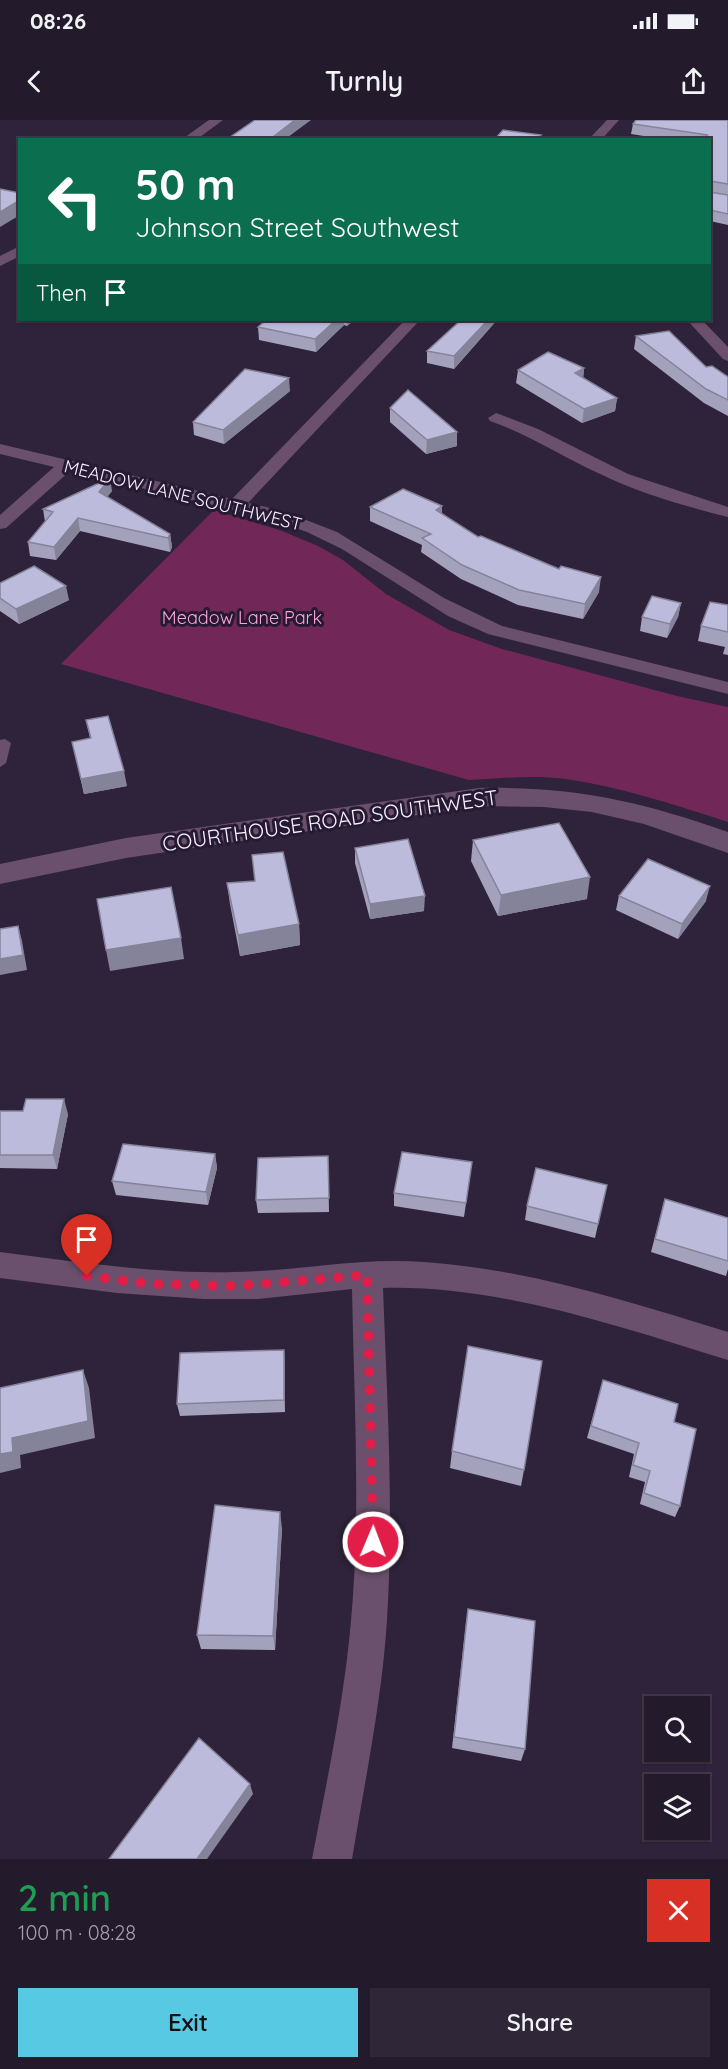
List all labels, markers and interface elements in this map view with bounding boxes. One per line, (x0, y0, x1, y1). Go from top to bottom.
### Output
text: 08:26 (30, 7, 86, 35)
text: Turnly (325, 64, 403, 98)
icon: back (18, 65, 51, 98)
icon: share (677, 65, 710, 98)
text: 50 m (135, 158, 235, 211)
icon: left (36, 162, 114, 240)
text: Johnson Street Southwest (135, 210, 460, 244)
icon: arrive (99, 276, 132, 309)
text: Then (36, 279, 87, 307)
street label: MEADOW LANE SOUTHWEST (62, 454, 304, 536)
park label: Meadow Lane Park (162, 606, 322, 629)
street label: COURTHOUSE ROAD SOUTHWEST (161, 784, 499, 856)
pin (61, 1214, 112, 1276)
icon: arrive (70, 1223, 103, 1256)
position arrow (341, 1510, 405, 1574)
map controls (644, 1696, 710, 1840)
button: search (644, 1696, 710, 1762)
button: layers (644, 1774, 710, 1840)
text: 2 min (18, 1875, 111, 1920)
button: close (647, 1879, 710, 1942)
text: 100 m · 08:28 (18, 1920, 136, 1945)
button: Exit (18, 1988, 358, 2057)
button: Share (370, 1988, 710, 2057)

